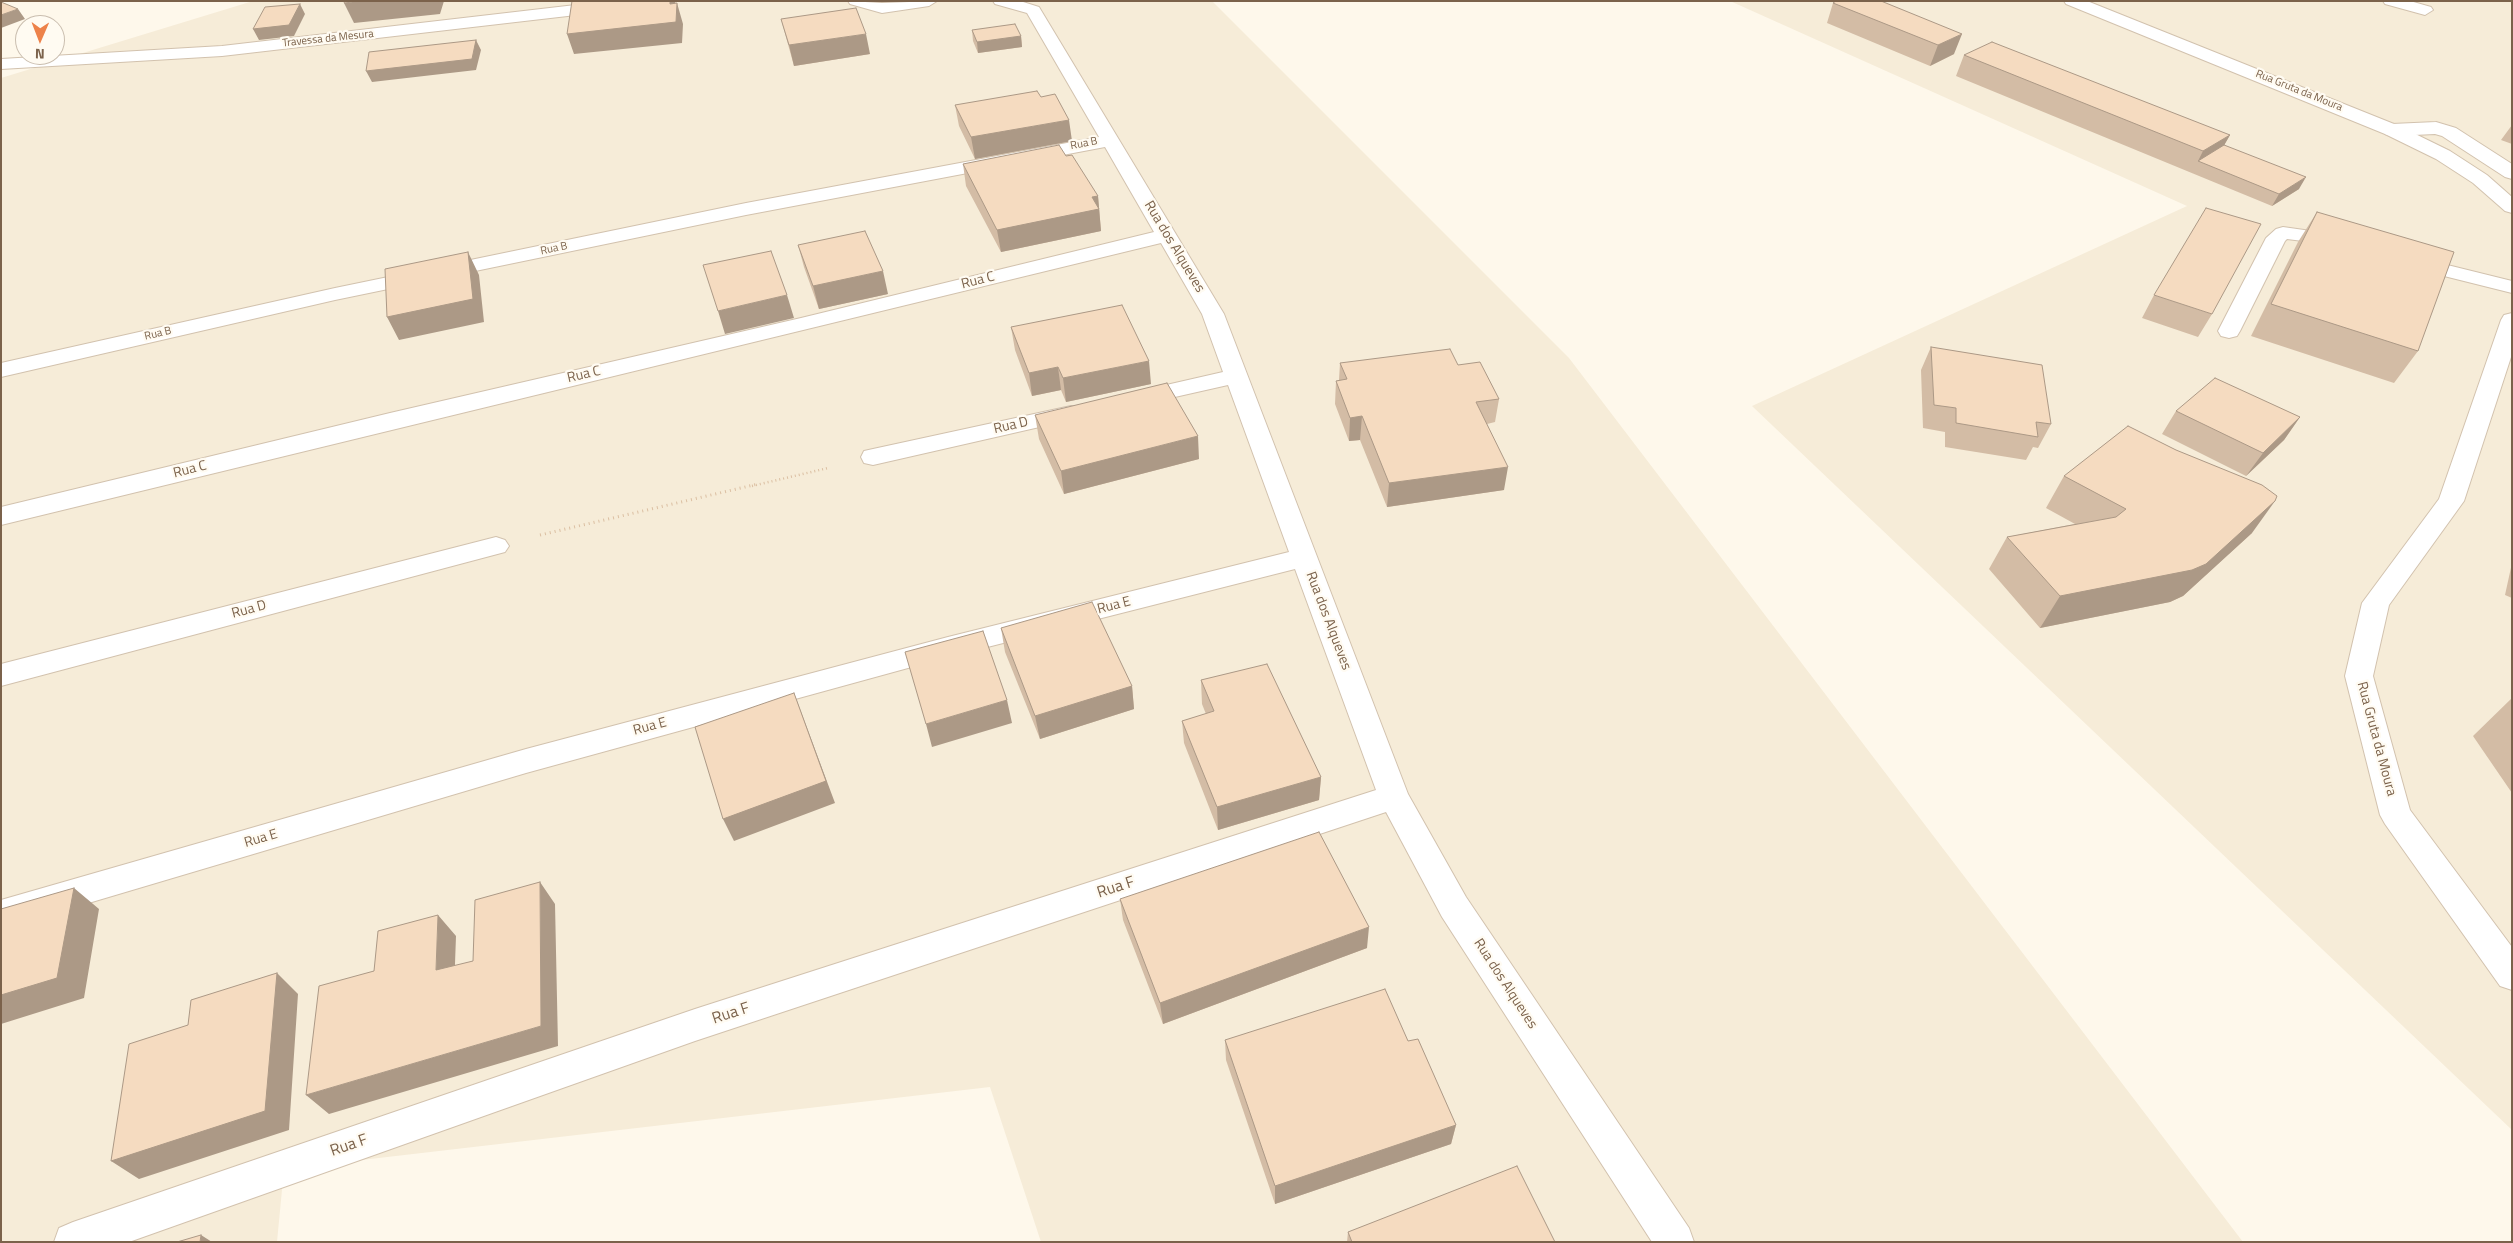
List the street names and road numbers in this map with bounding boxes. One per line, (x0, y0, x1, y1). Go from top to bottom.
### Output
street label: Travessa da Mesura (282, 28, 374, 50)
street label: Rua Gruta da Moura (2254, 68, 2344, 114)
street label: Rua B (1069, 135, 1099, 153)
street label: Rua dos Alqueves (1140, 198, 1208, 296)
street label: Rua B (539, 240, 569, 258)
street label: Rua C (960, 269, 996, 293)
street label: Rua B (143, 324, 173, 344)
street label: Rua C (566, 363, 602, 387)
street label: Rua D (992, 414, 1030, 438)
street label: Rua C (172, 458, 208, 482)
street label: Rua dos Alqueves (1302, 569, 1354, 673)
street label: Rua E (1096, 594, 1132, 618)
street label: Rua D (230, 597, 268, 623)
street label: Rua Gruta da Moura (2353, 680, 2399, 798)
street label: Rua E (631, 715, 669, 739)
street label: Rua E (242, 826, 280, 852)
street label: Rua F (1095, 873, 1137, 903)
street label: Rua dos Alqueves (1470, 936, 1540, 1032)
street label: Rua F (710, 999, 752, 1029)
street label: Rua F (328, 1131, 370, 1161)

